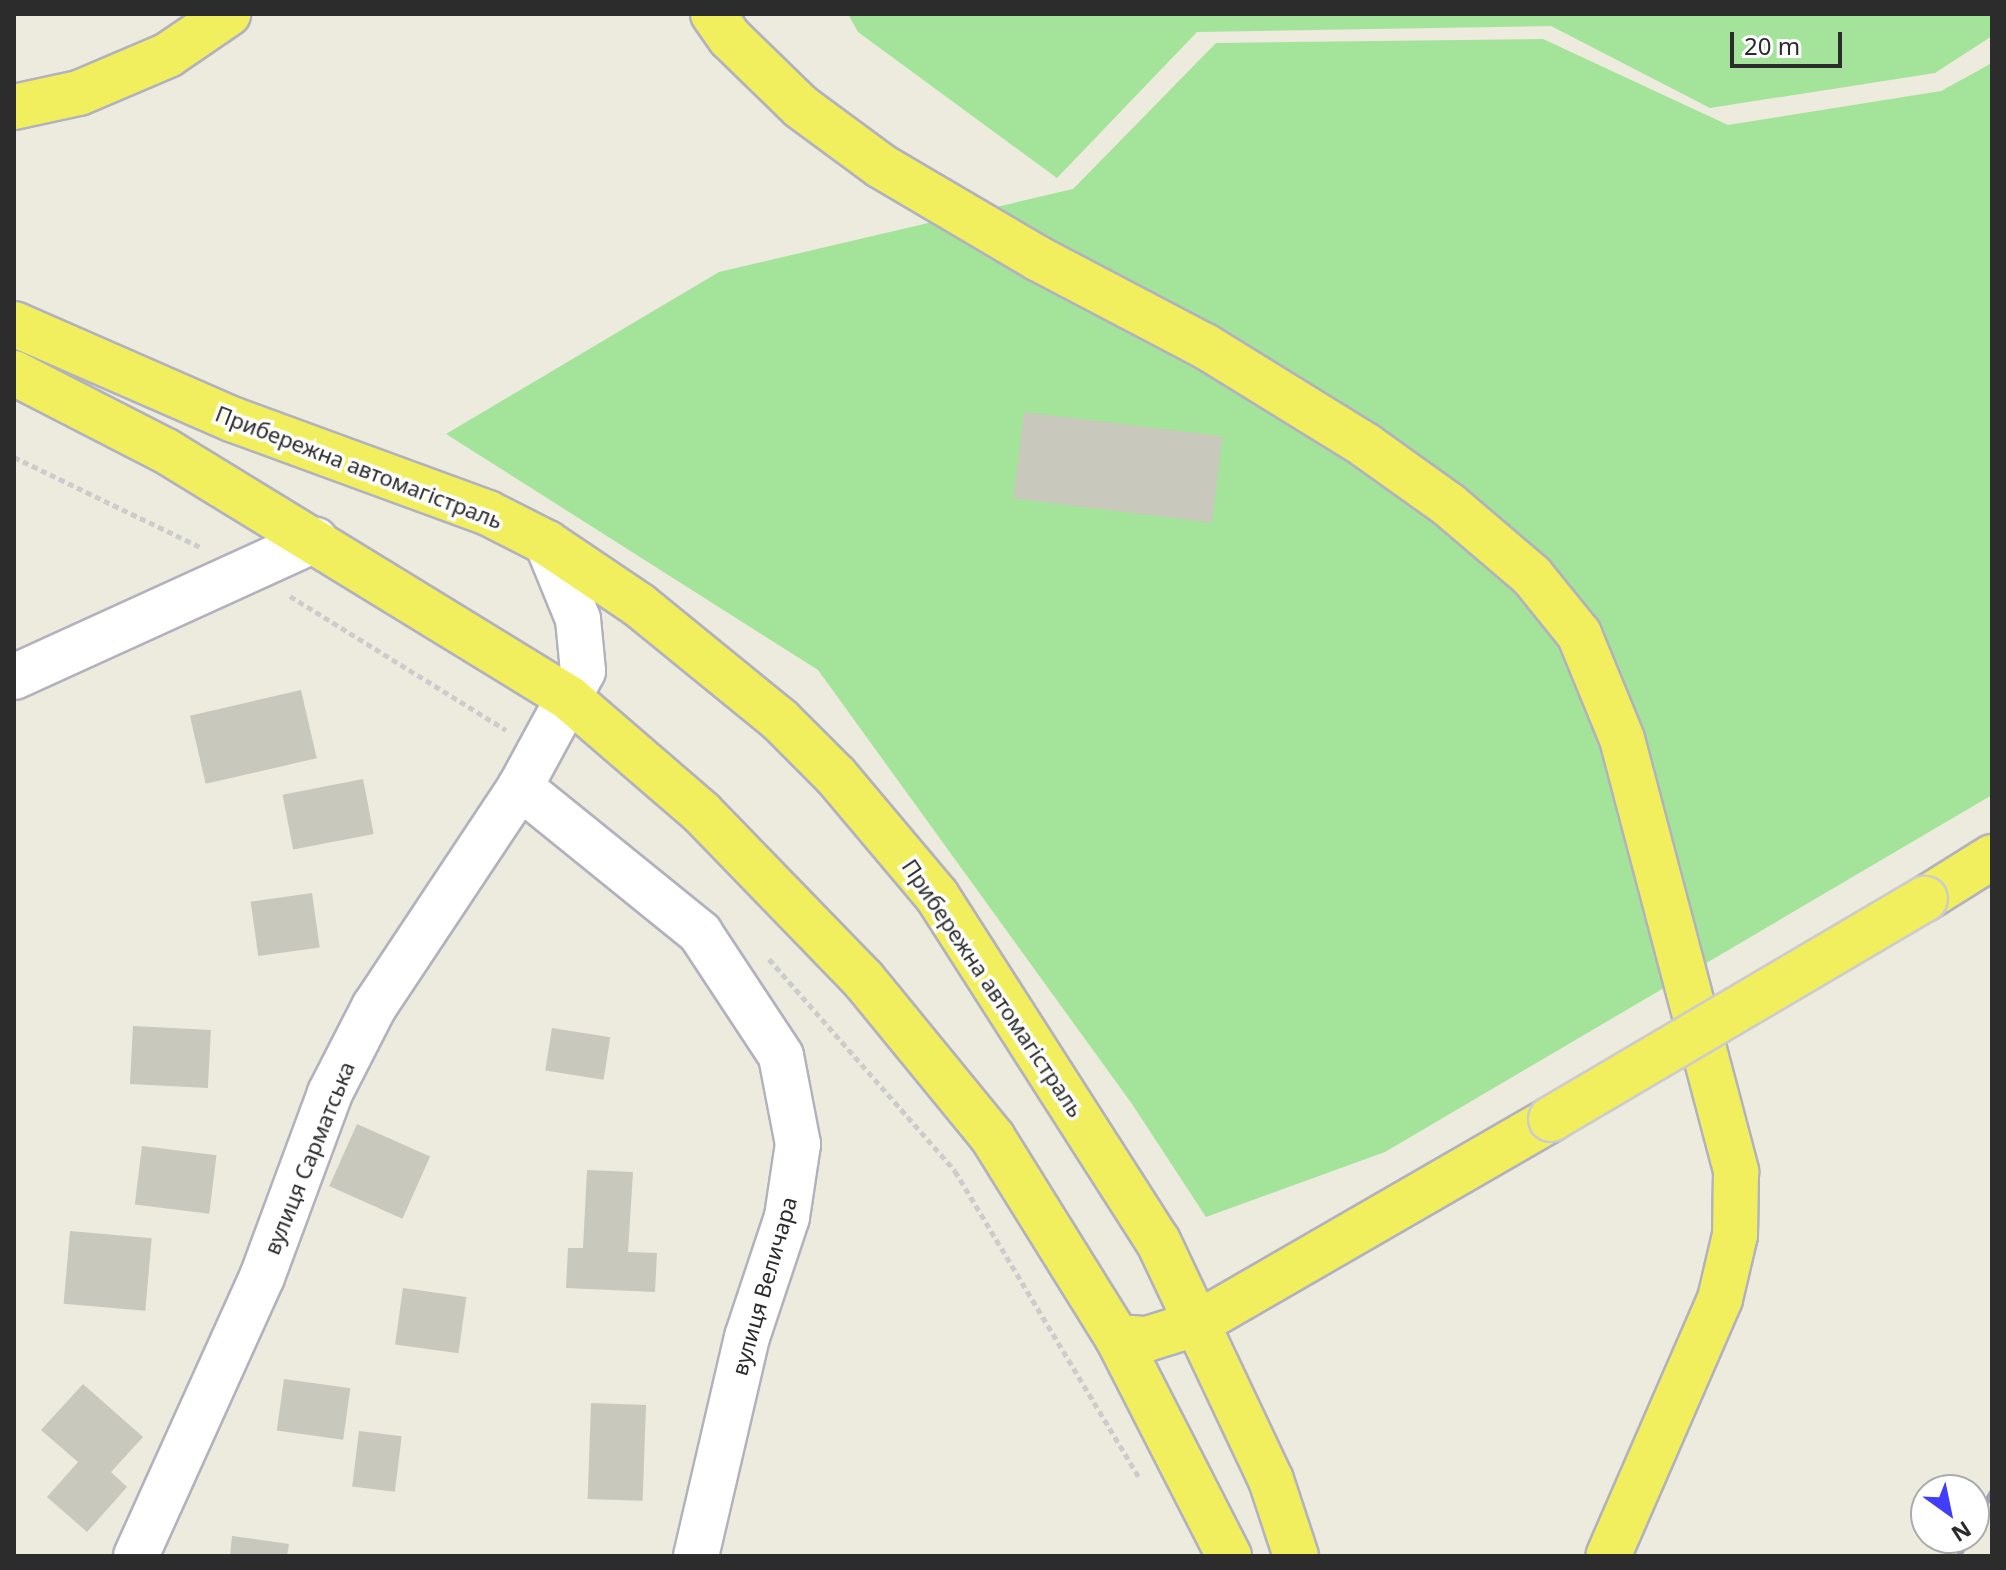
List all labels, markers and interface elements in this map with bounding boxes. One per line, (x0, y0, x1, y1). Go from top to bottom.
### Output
scale bar (1734, 16, 1846, 66)
text: 20 m (1744, 29, 1800, 62)
street label: Прибережна автомагістраль (212, 400, 506, 534)
street label: Прибережна автомагістраль (897, 854, 1089, 1122)
street label: вулиця Сарматська (258, 1058, 360, 1258)
street label: вулиця Величара (726, 1194, 802, 1378)
north arrow (1910, 1474, 1990, 1554)
text: N (1946, 1515, 1978, 1550)

